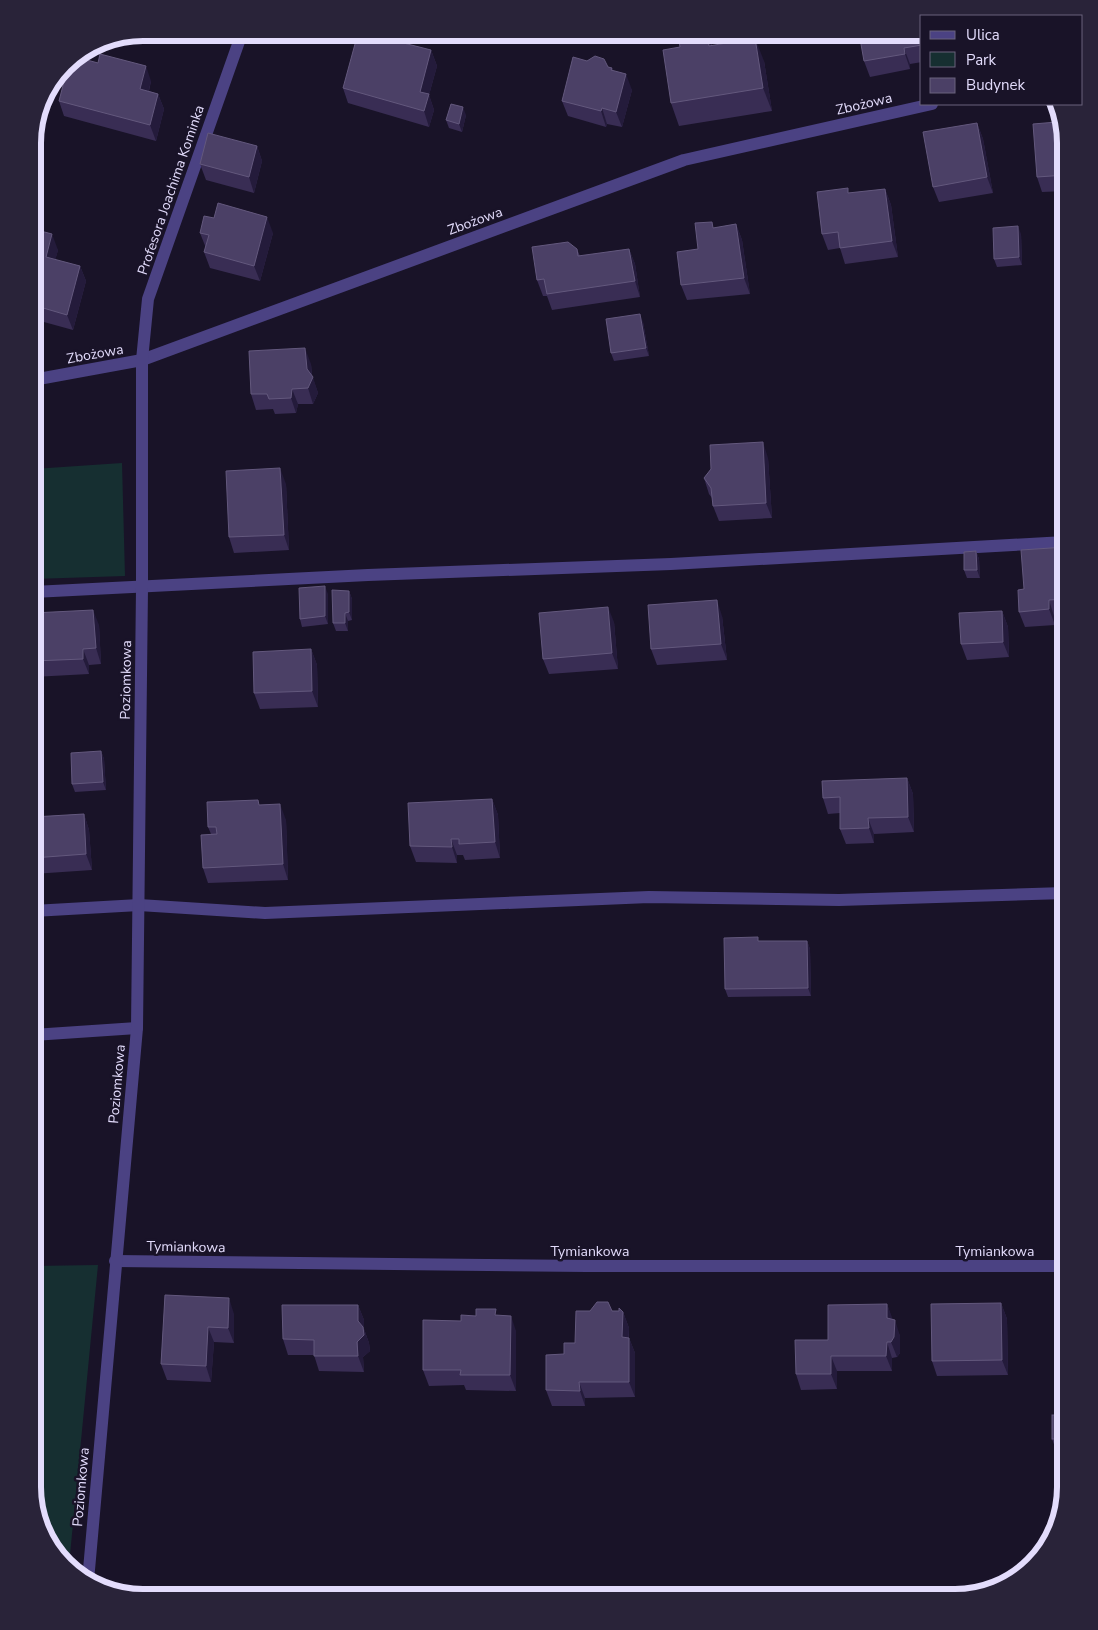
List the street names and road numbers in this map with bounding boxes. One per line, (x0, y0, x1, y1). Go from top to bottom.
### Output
street label: Zbożowa (834, 88, 894, 120)
street label: Profesora Joachima Kominka (133, 103, 209, 277)
street label: Zbożowa (445, 202, 505, 240)
street label: Zbożowa (65, 340, 125, 368)
street label: Poziomkowa (116, 640, 136, 720)
street label: Poziomkowa (104, 1044, 130, 1124)
street label: Tymiankowa (146, 1237, 226, 1257)
street label: Tymiankowa (551, 1242, 629, 1261)
street label: Tymiankowa (956, 1242, 1034, 1261)
street label: Poziomkowa (68, 1447, 94, 1527)

